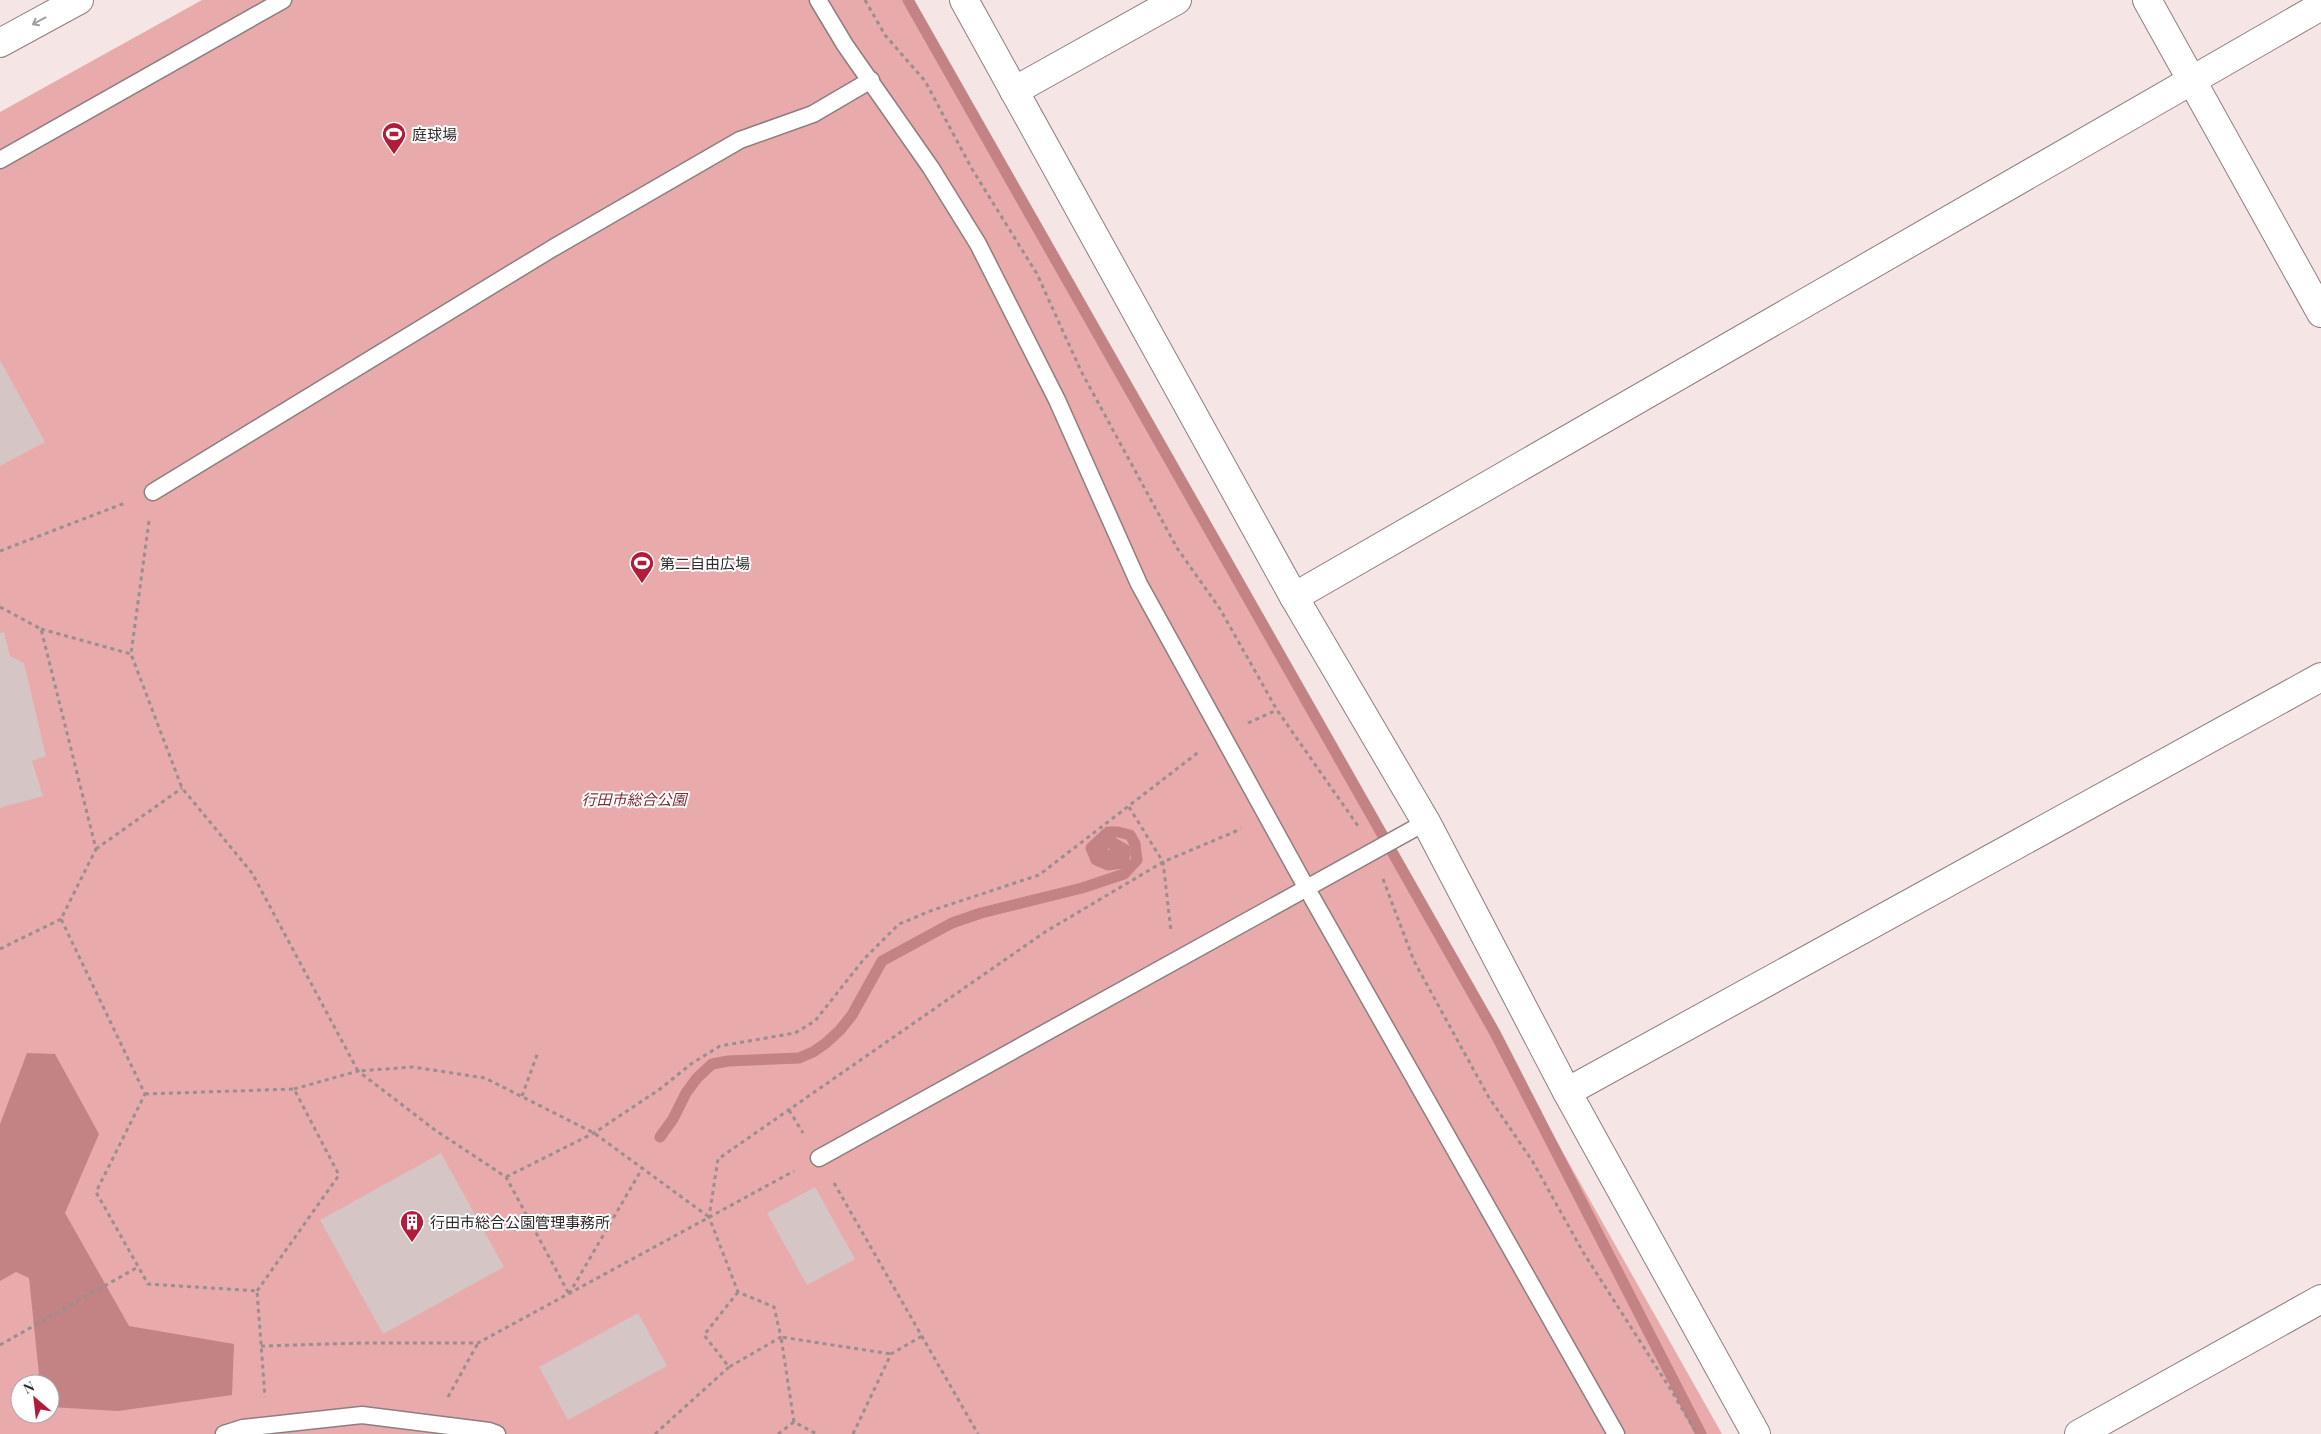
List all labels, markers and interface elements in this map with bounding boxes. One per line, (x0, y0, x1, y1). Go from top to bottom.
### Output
one-way arrow (32, 16, 47, 26)
sports icon: 庭球場 (381, 121, 407, 155)
place label: 庭球場 (412, 124, 457, 144)
sports icon: 第二自由広場 (629, 550, 655, 584)
place label: 第二自由広場 (660, 553, 750, 573)
park label: 行田市総合公園 (581, 789, 688, 809)
building icon: 行田市総合公園管理事務所 (399, 1209, 425, 1243)
place label: 行田市総合公園管理事務所 (430, 1212, 610, 1232)
north arrow (10, 1374, 60, 1424)
text: N (20, 1376, 38, 1398)

